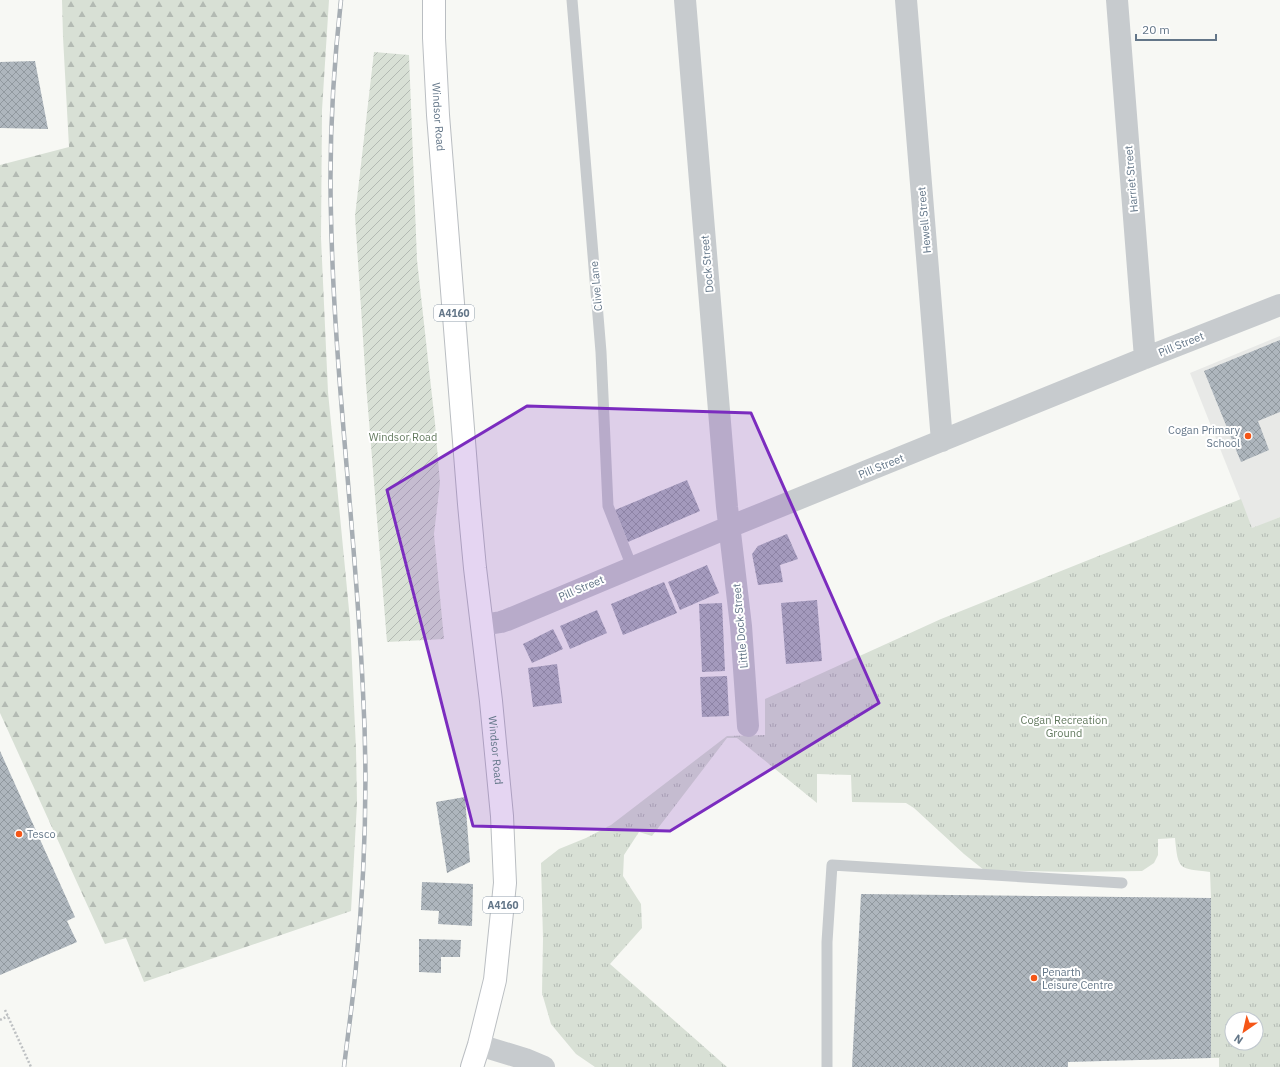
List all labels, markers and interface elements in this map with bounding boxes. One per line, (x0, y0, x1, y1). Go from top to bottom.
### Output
scale bar (1136, 16, 1216, 42)
text: 20 m (1142, 22, 1170, 37)
street label: Windsor Road (429, 82, 448, 152)
street label: Harriet Street (1121, 145, 1141, 213)
street label: Hewell Street (914, 186, 934, 254)
street label: Dock Street (698, 235, 716, 293)
street label: Clive Lane (587, 260, 605, 312)
road number: A4160 (434, 305, 474, 321)
street label: Pill Street (1156, 328, 1206, 360)
place label: Cogan Primary School (1168, 423, 1240, 450)
park label: Windsor Road (369, 430, 437, 444)
marker: Cogan Primary School (1243, 431, 1253, 441)
street label: Pill Street (856, 450, 906, 482)
street label: Pill Street (556, 572, 606, 604)
street label: Little Dock Street (729, 583, 751, 669)
park label: Cogan Recreation Ground (1021, 713, 1107, 740)
street label: Windsor Road (485, 715, 506, 785)
place label: Tesco (27, 827, 56, 841)
marker: Tesco (14, 829, 24, 839)
road number: A4160 (483, 897, 523, 913)
place label: Penarth Leisure Centre (1042, 965, 1113, 992)
marker: Penarth Leisure Centre (1029, 973, 1039, 983)
north arrow (1224, 1011, 1264, 1051)
text: N (1231, 1031, 1246, 1047)

